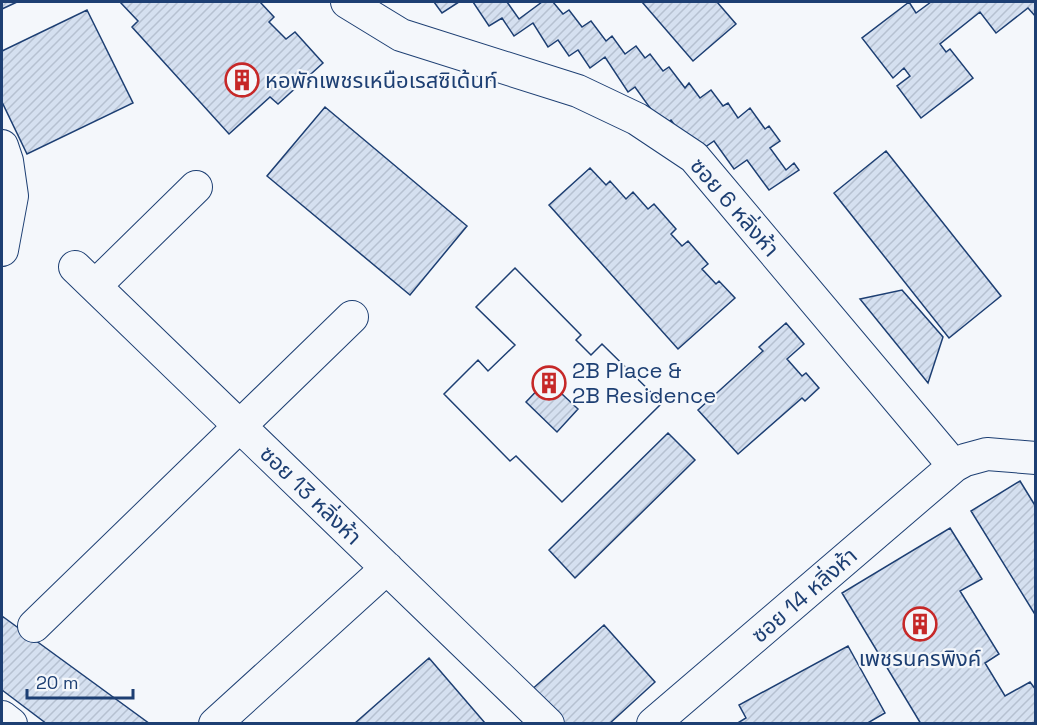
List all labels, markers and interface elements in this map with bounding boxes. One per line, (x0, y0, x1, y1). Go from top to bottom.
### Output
building icon: หอพักเพชรเหนือเรสซิเด้นท์ (224, 62, 260, 98)
place label: หอพักเพชรเหนือเรสซิเด้นท์ (265, 66, 497, 94)
street label: ซอย 6 หลิ่งห้า (684, 152, 786, 262)
place label: 2B Place & 2B Residence (572, 356, 716, 409)
building icon: 2B Place & 2B Residence (531, 365, 567, 401)
street label: ซอย 13 หลิ่งห้า (254, 439, 368, 551)
street label: ซอย 14 หลิ่งห้า (745, 541, 863, 649)
building icon: เพชรนครพิงค์ (902, 606, 938, 642)
place label: เพชรนครพิงค์ (859, 644, 981, 672)
scale bar (27, 662, 134, 700)
text: 20 m (36, 671, 79, 694)

